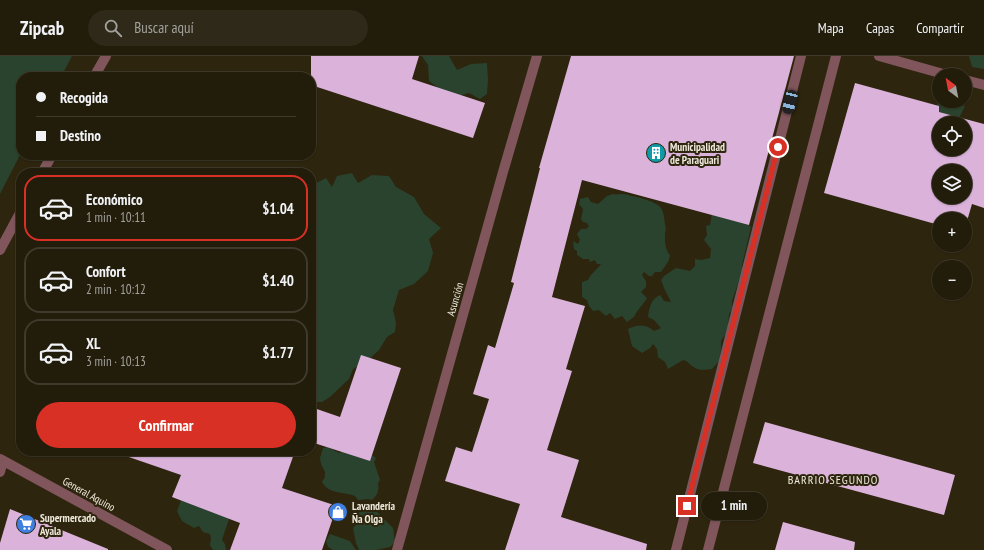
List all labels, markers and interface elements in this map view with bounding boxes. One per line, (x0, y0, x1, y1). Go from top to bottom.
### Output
search box (88, 10, 368, 46)
text: Zipcab (20, 16, 64, 40)
icon: search (102, 17, 124, 39)
text: Buscar aquí (134, 18, 194, 37)
text: Mapa (818, 19, 844, 37)
text: Capas (866, 19, 894, 37)
text: Compartir (916, 19, 964, 37)
north arrow (932, 68, 972, 108)
map controls (932, 68, 972, 300)
text: Recogida (60, 88, 108, 107)
car (781, 89, 799, 115)
button: locate (932, 116, 972, 156)
text: Destino (60, 126, 101, 145)
route start (769, 138, 787, 156)
place label: Municipalidad de Paraguari (670, 140, 725, 167)
building icon: Municipalidad de Paraguari (645, 142, 667, 164)
button: layers (932, 164, 972, 204)
icon: car (38, 190, 74, 226)
text: Económico (86, 190, 143, 209)
text: $1.04 (262, 199, 294, 218)
text: 1 min · 10:11 (86, 209, 146, 226)
button: + (932, 212, 972, 252)
button: − (932, 260, 972, 300)
icon: car (38, 262, 74, 298)
text: Confort (86, 262, 126, 281)
text: $1.40 (262, 271, 294, 290)
street label: Asunción (444, 280, 467, 317)
text: 2 min · 10:12 (86, 281, 146, 298)
icon: car (38, 334, 74, 370)
text: XL (86, 334, 100, 353)
text: $1.77 (262, 343, 294, 362)
text: 3 min · 10:13 (86, 353, 146, 370)
button: Confirmar (36, 402, 296, 448)
district label: BARRIO SEGUNDO (788, 472, 878, 487)
street label: General Aquino (60, 474, 118, 514)
callout: 1 min (701, 492, 767, 520)
route end (678, 497, 696, 515)
text: 1 min (721, 497, 747, 514)
place label: Lavandería Ña Olga (352, 499, 395, 526)
shop icon: Lavandería Ña Olga (327, 501, 349, 523)
place label: Supermercado Ayala (39, 511, 96, 538)
supermarket icon: Supermercado Ayala (15, 513, 37, 535)

